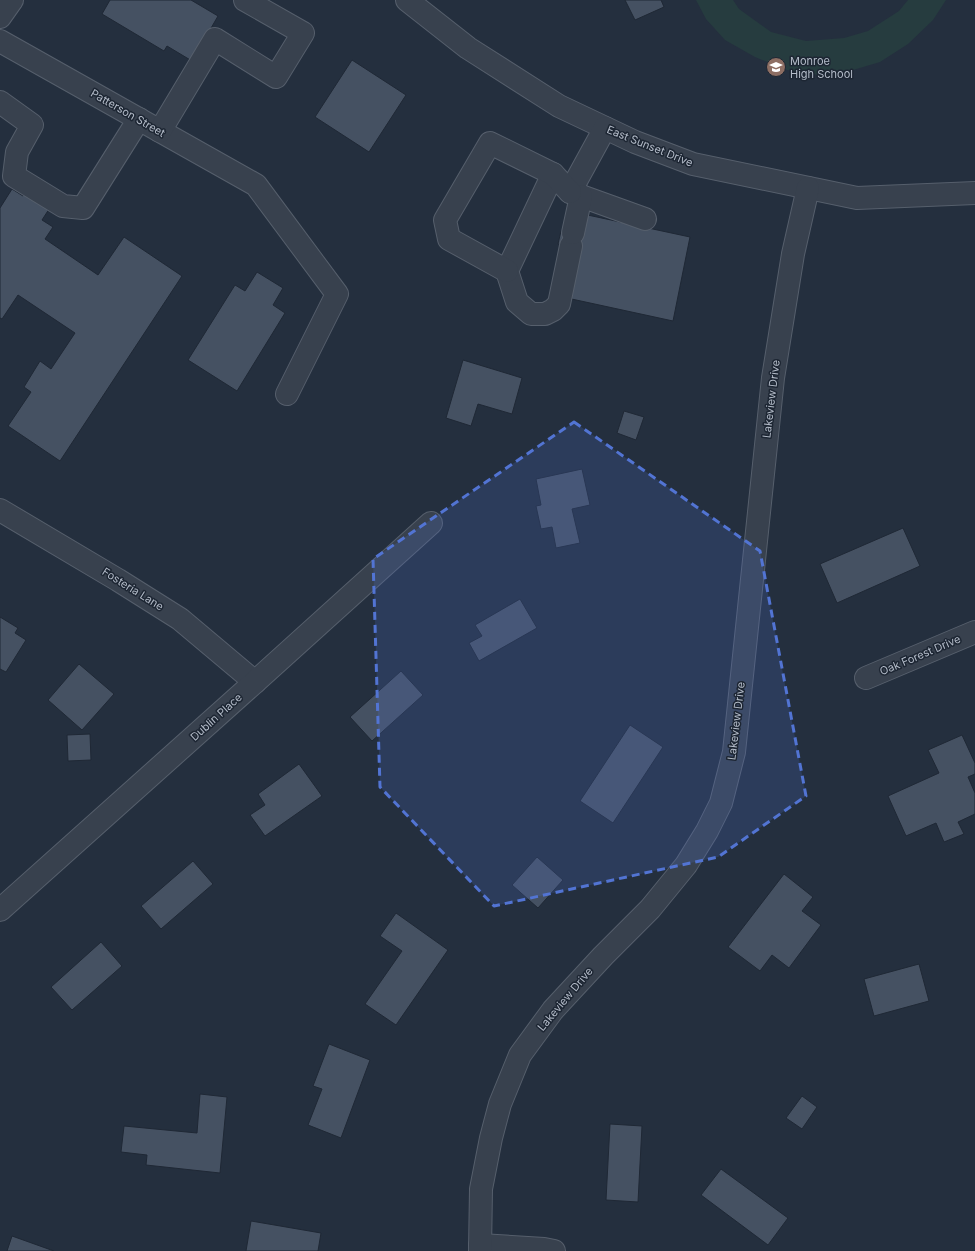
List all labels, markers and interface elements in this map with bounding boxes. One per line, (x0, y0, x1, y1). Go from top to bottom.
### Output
place label: Monroe High School (790, 54, 853, 81)
school or university icon: Monroe High School (765, 56, 787, 78)
street label: Patterson Street (88, 86, 168, 140)
street label: East Sunset Drive (605, 122, 695, 170)
street label: Lakeview Drive (759, 359, 783, 439)
street label: Fosteria Lane (100, 565, 166, 613)
street label: Oak Forest Drive (877, 632, 963, 678)
street label: Lakeview Drive (724, 681, 748, 761)
street label: Dublin Place (187, 690, 245, 744)
street label: Lakeview Drive (534, 964, 596, 1034)

